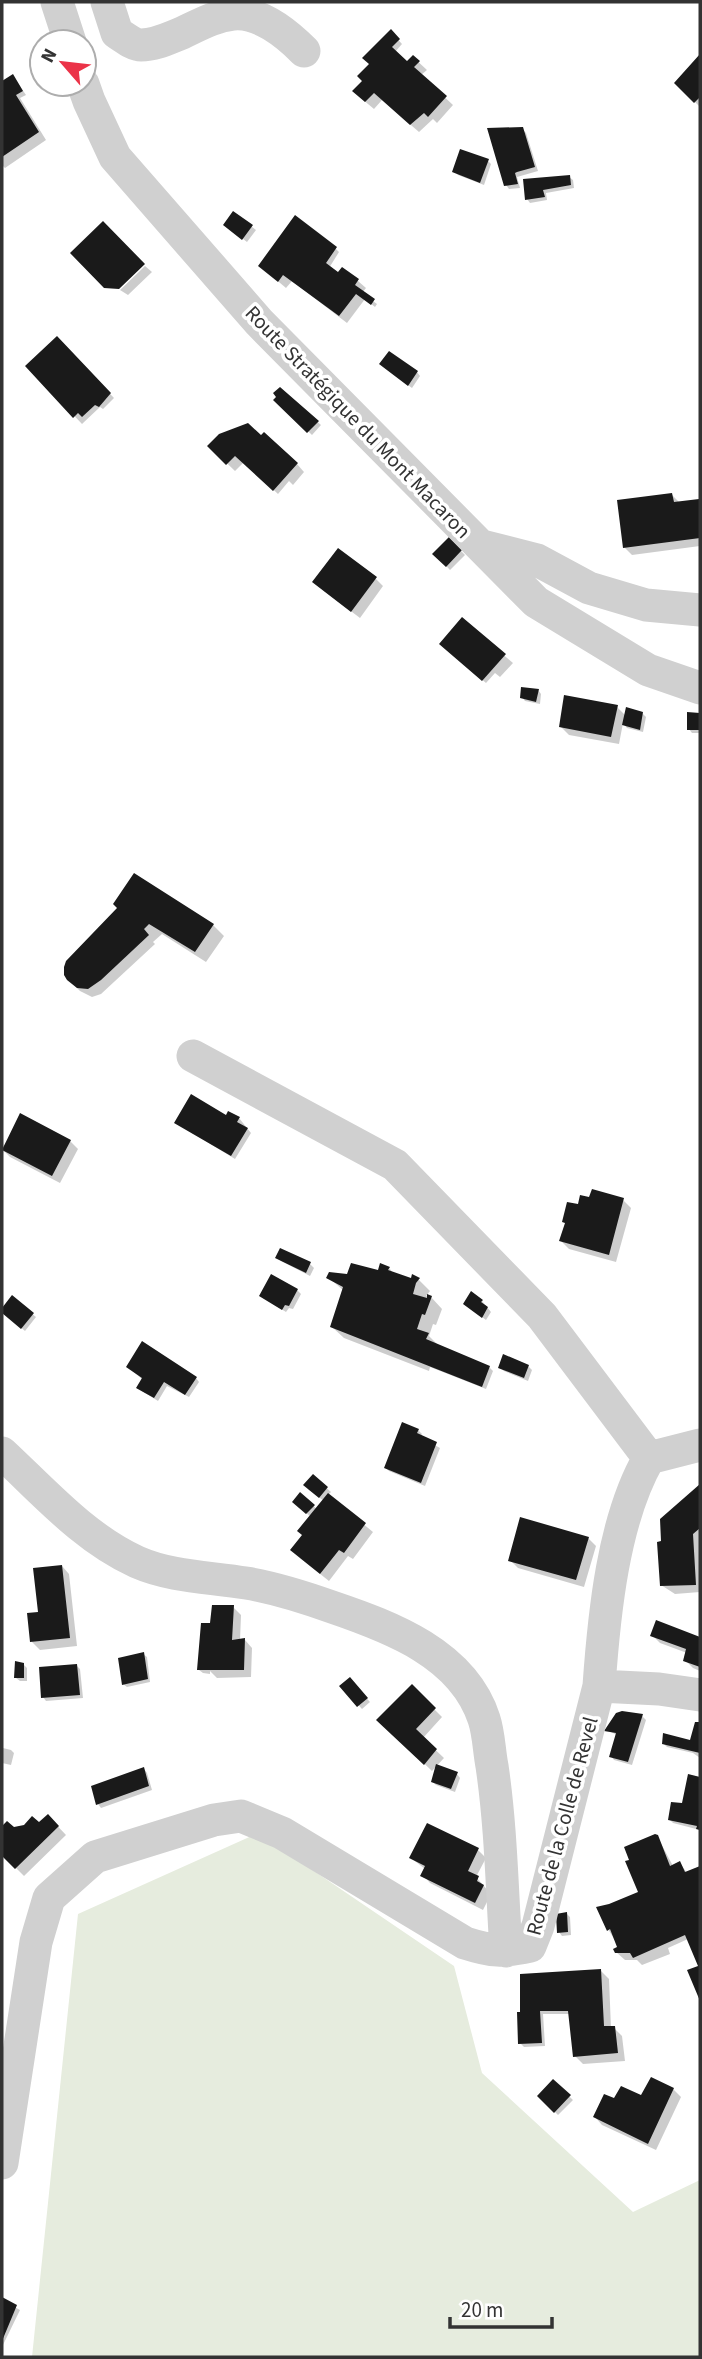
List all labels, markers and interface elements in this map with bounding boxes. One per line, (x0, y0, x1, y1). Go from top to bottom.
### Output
north arrow (28, 28, 98, 98)
text: N (34, 44, 64, 68)
street label: Route Stratégique du Mont Macaron (238, 299, 478, 545)
street label: Route de la Colle de Revel (518, 1713, 606, 1939)
scale bar (450, 2286, 552, 2330)
text: 20 m (461, 2295, 503, 2325)

